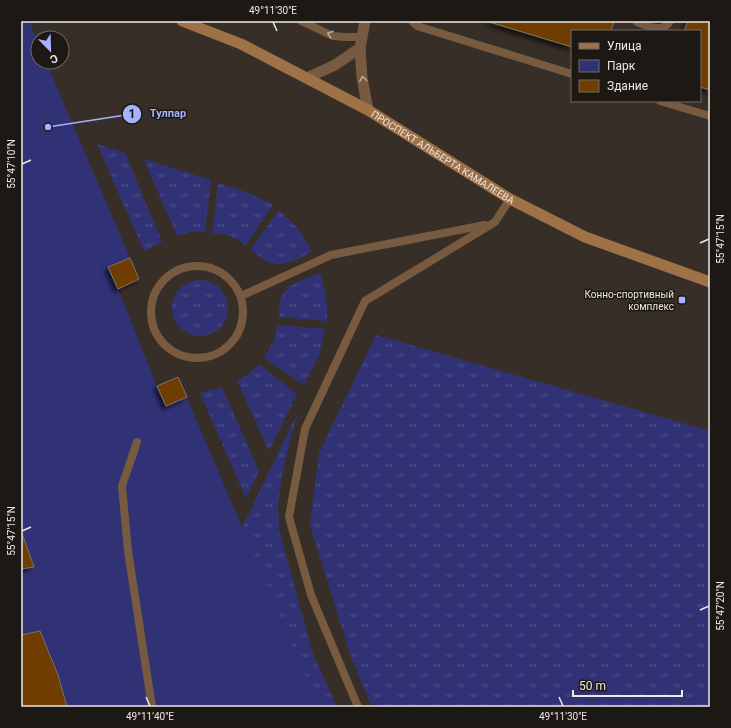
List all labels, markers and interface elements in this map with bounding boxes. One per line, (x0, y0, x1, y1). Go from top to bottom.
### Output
text: 49°11'30"E (249, 5, 297, 16)
north arrow (30, 30, 70, 70)
one-way arrow (327, 30, 334, 39)
legend (571, 30, 701, 102)
text: Улица (607, 39, 642, 53)
text: С (48, 51, 60, 66)
text: Парк (607, 59, 636, 73)
one-way arrow (358, 76, 367, 82)
text: Здание (607, 79, 648, 93)
callout: Тулпар (122, 102, 194, 125)
text: 1 (129, 107, 135, 121)
text: Тулпар (150, 107, 186, 120)
street label: ПРОСПЕКТ АЛЬБЕРТА КАМАЛЕЕВА (369, 108, 517, 206)
text: 55°47'10"N (6, 139, 17, 189)
text: 55°47'15"N (715, 214, 726, 264)
place label: Конно-спортивный комплекс (584, 289, 674, 312)
marker: Конно-спортивный комплекс (677, 295, 687, 305)
text: 55°47'15"N (6, 506, 17, 556)
text: 55°47'20"N (715, 581, 726, 631)
scale bar (573, 672, 682, 698)
text: 50 m (579, 679, 606, 693)
text: 49°11'40"E (126, 711, 174, 722)
text: 49°11'30"E (539, 711, 587, 722)

